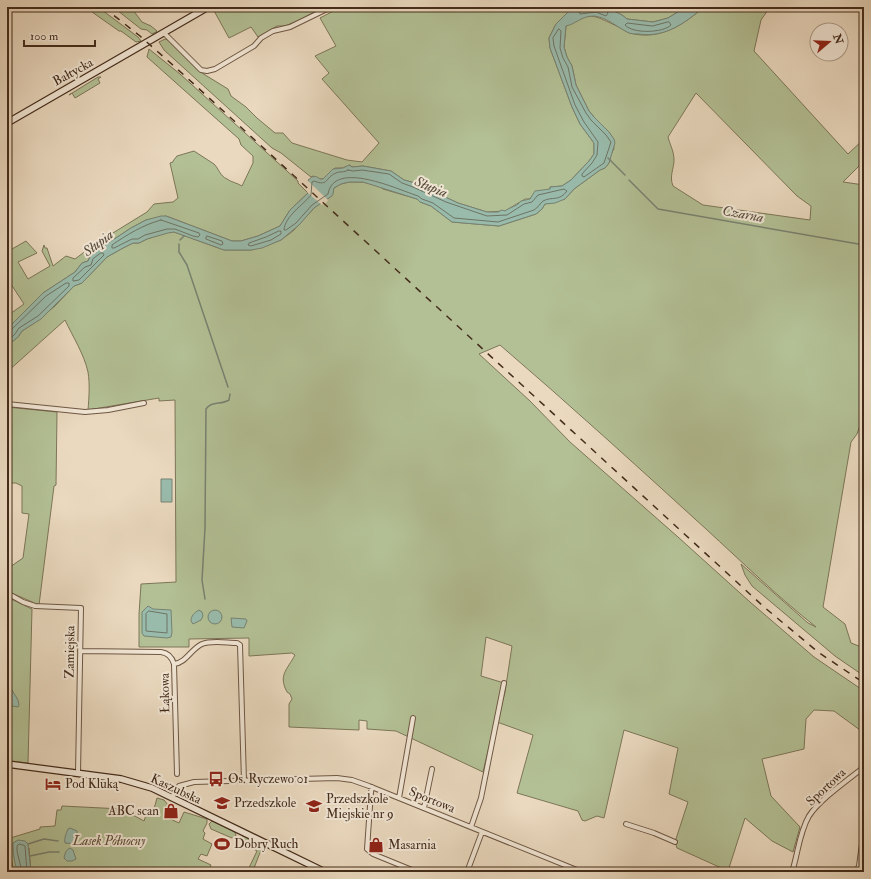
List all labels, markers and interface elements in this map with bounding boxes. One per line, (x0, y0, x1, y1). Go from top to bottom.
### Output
scale bar (24, 22, 95, 48)
north arrow (809, 22, 849, 62)
text: 100 m (30, 29, 59, 44)
text: N (830, 31, 846, 47)
street label: Bałtycka (50, 54, 97, 90)
water label: Słupia (411, 172, 450, 201)
water label: Czarna (721, 202, 765, 226)
water label: Słupia (79, 226, 117, 261)
street label: Zamiejska (62, 625, 78, 679)
street label: Łąkowa (157, 672, 173, 713)
street label: Sportowa (803, 764, 850, 810)
street label: Kaszubska (148, 770, 205, 808)
bus stop icon: Os. Ryczewo 01 (207, 770, 225, 788)
place label: Os. Ryczewo 01 (228, 771, 308, 788)
hotel icon: Pod Kluką (44, 775, 62, 793)
place label: Pod Kluką (65, 776, 120, 792)
street label: Sportowa (406, 783, 458, 818)
place label: Przedszkole Miejskie nr 9 (326, 791, 394, 822)
school or university icon: Przedszkole (213, 794, 231, 812)
place label: Przedszkole (234, 795, 297, 811)
school or university icon: Przedszkole Miejskie nr 9 (305, 797, 323, 815)
shop icon: ABC scan (162, 802, 180, 820)
place label: ABC scan (107, 803, 159, 819)
park label: Lasek Północny (72, 833, 146, 849)
sports icon: Dobry Ruch (213, 835, 231, 853)
place label: Dobry Ruch (234, 836, 299, 853)
shop icon: Masarnia (367, 836, 385, 854)
place label: Masarnia (388, 837, 437, 853)

